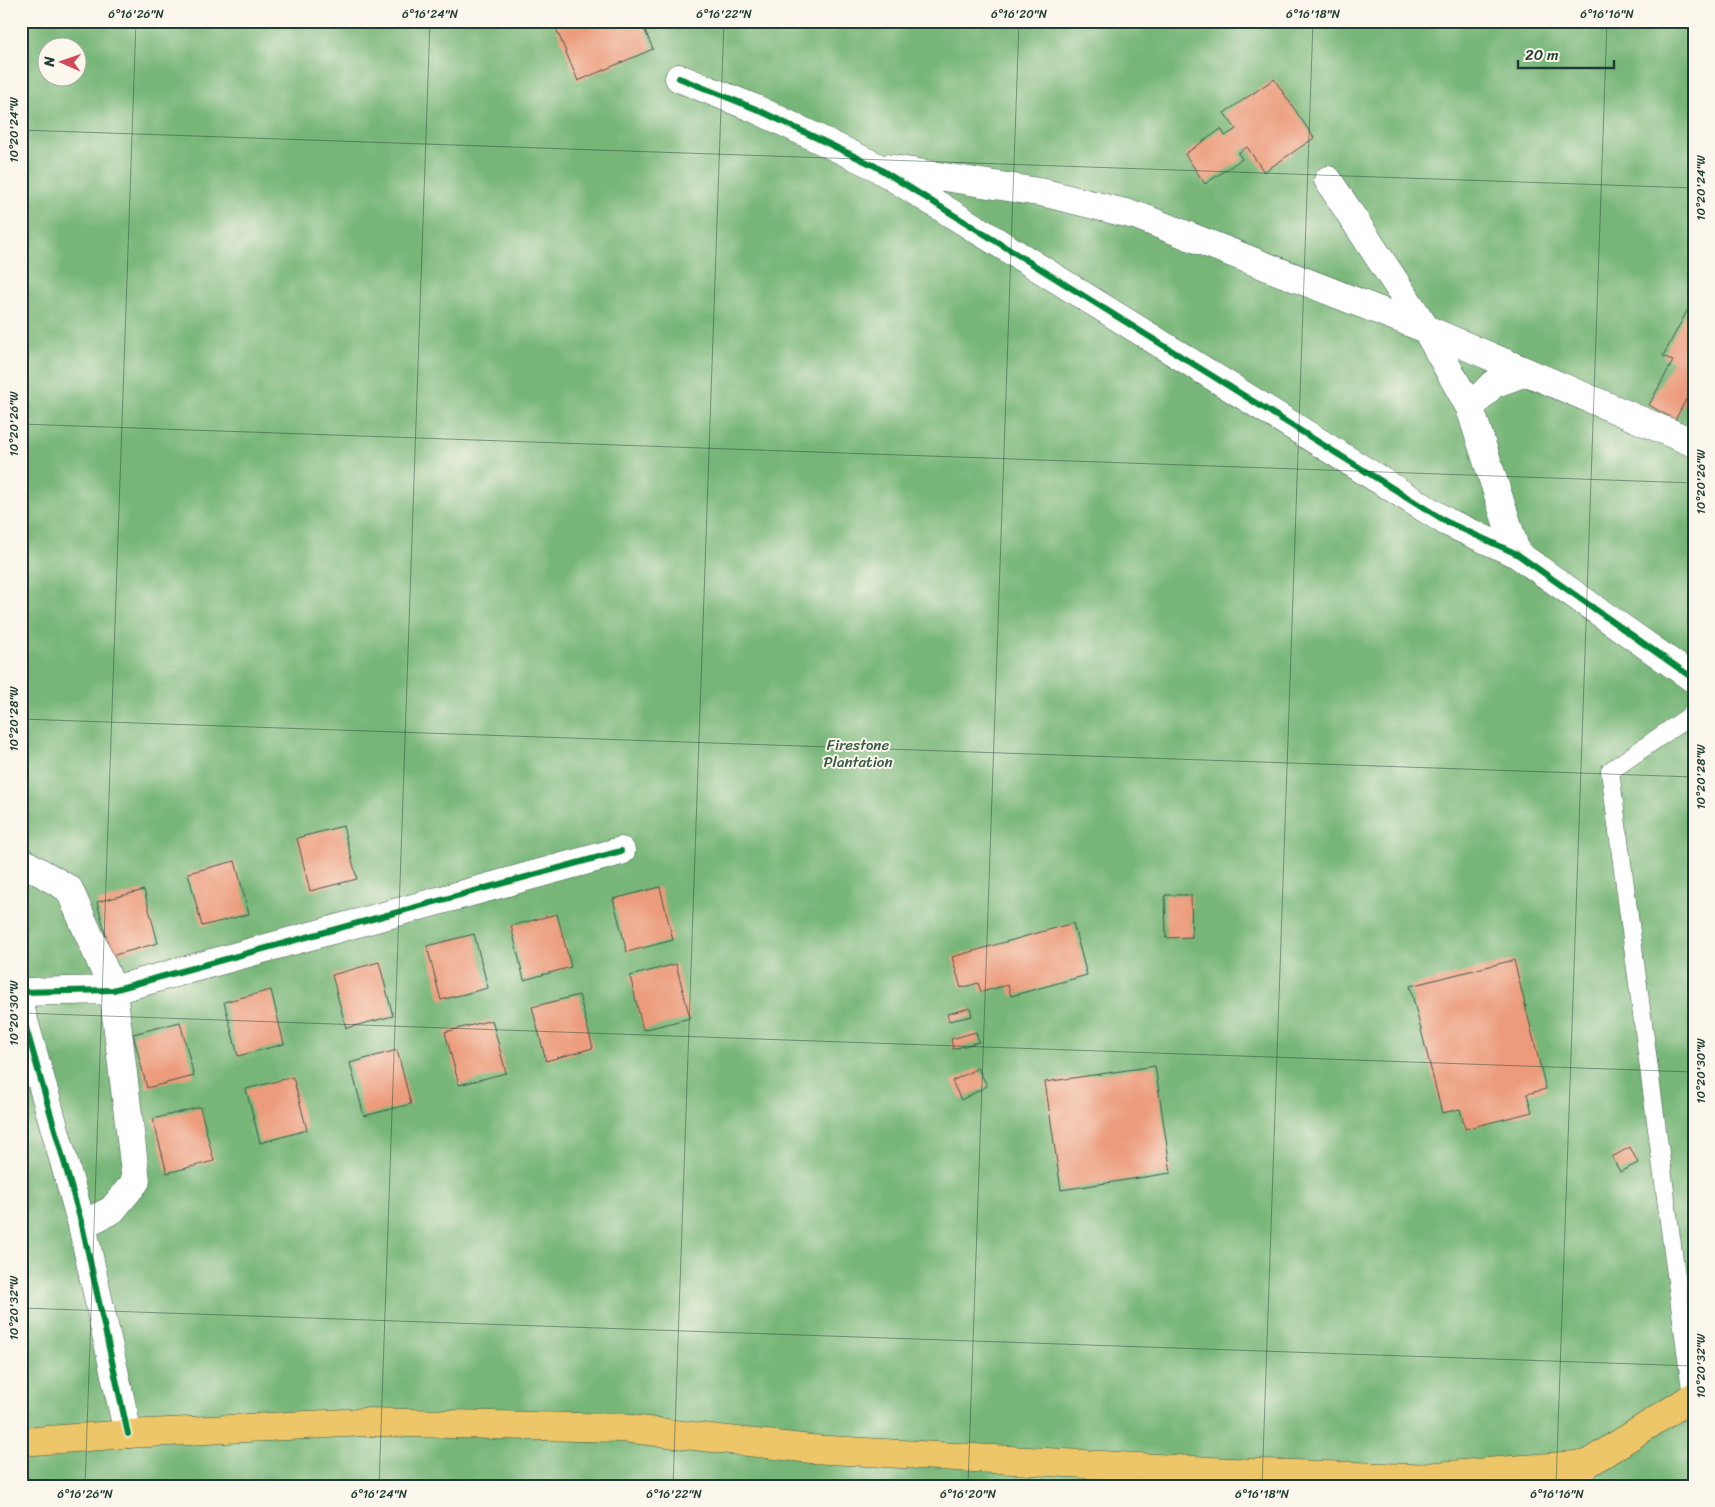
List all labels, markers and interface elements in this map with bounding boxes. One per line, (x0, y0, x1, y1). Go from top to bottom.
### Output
text: 6°16'26"N (108, 3, 164, 25)
text: 6°16'24"N (402, 3, 459, 25)
text: 6°16'22"N (696, 3, 752, 25)
text: 6°16'20"N (991, 3, 1048, 25)
text: 6°16'18"N (1286, 3, 1341, 25)
text: 6°16'16"N (1580, 3, 1635, 25)
north arrow (38, 38, 88, 88)
scale bar (1518, 38, 1614, 70)
text: 20 m (1525, 42, 1559, 68)
text: N (37, 56, 62, 68)
text: 10°20'24"W (3, 97, 25, 163)
text: 10°20'24"W (1690, 155, 1712, 221)
text: 10°20'26"W (3, 391, 25, 456)
text: 10°20'26"W (1690, 449, 1712, 514)
text: 10°20'28"W (3, 686, 25, 752)
park label: Firestone Plantation (824, 732, 892, 775)
text: 10°20'28"W (1690, 744, 1712, 810)
text: 10°20'30"W (3, 980, 25, 1046)
text: 10°20'30"W (1690, 1038, 1712, 1104)
text: 10°20'32"W (3, 1275, 25, 1340)
text: 10°20'32"W (1690, 1333, 1712, 1398)
text: 6°16'26"N (57, 1483, 113, 1505)
text: 6°16'24"N (351, 1483, 408, 1505)
text: 6°16'22"N (646, 1483, 702, 1505)
text: 6°16'20"N (940, 1483, 997, 1505)
text: 6°16'18"N (1235, 1483, 1290, 1505)
text: 6°16'16"N (1530, 1483, 1585, 1505)

